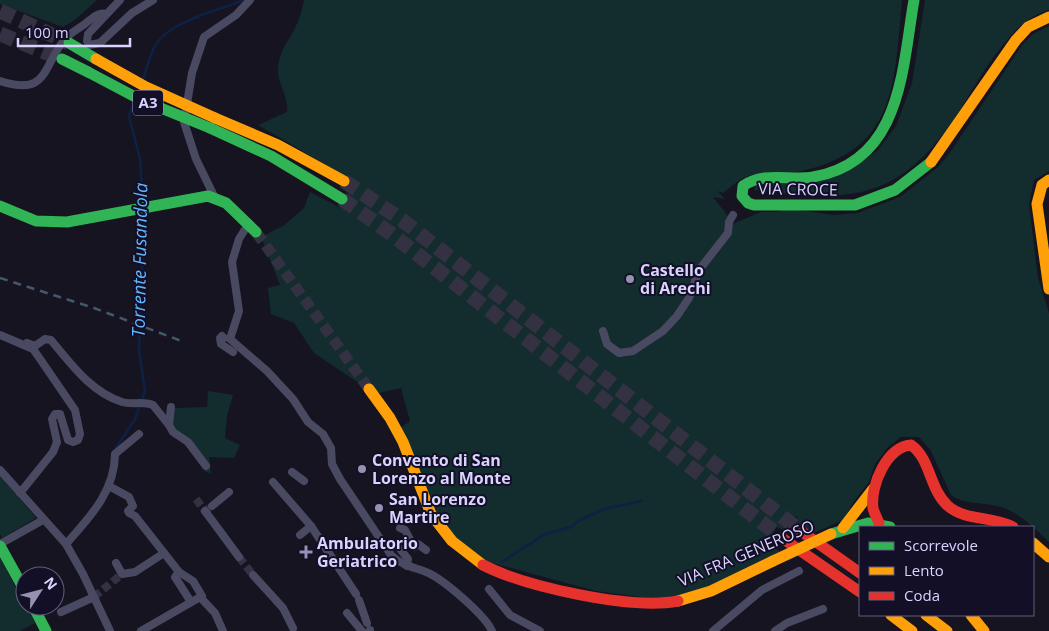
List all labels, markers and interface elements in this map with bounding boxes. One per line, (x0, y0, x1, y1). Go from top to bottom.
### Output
scale bar (18, 15, 130, 47)
text: 100 m (25, 22, 69, 42)
road number: A3 (133, 90, 163, 116)
street label: VIA CROCE (758, 177, 838, 201)
water label: Torrente Fusandola (126, 182, 152, 338)
place label: Castello di Arechi (640, 259, 711, 299)
marker: Castello di Arechi (624, 273, 636, 285)
place label: Convento di San Lorenzo al Monte (372, 449, 511, 489)
marker: Convento di San Lorenzo al Monte (356, 463, 368, 475)
place label: San Lorenzo Martire (389, 488, 486, 528)
marker: San Lorenzo Martire (373, 502, 385, 514)
street label: VIA FRA GENEROSO (675, 514, 817, 592)
legend (859, 526, 1034, 616)
place label: Ambulatorio Geriatrico (317, 532, 418, 572)
text: Scorrevole (904, 535, 978, 555)
marker: Ambulatorio Geriatrico (299, 545, 313, 559)
text: Lento (904, 560, 944, 580)
north arrow (15, 566, 65, 616)
text: N (40, 573, 62, 593)
text: Coda (904, 585, 940, 605)

